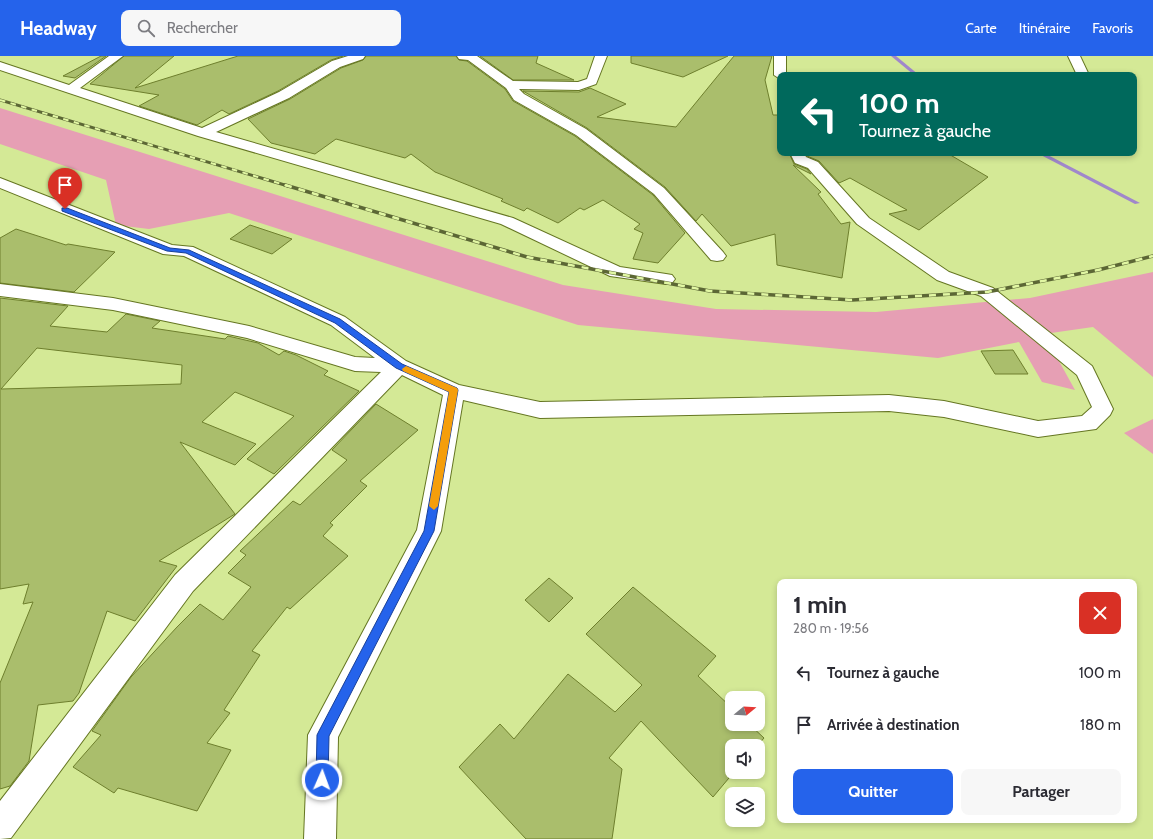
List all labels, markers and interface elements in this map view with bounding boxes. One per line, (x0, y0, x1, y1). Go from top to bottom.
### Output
search box (121, 10, 401, 46)
text: Headway (20, 17, 97, 40)
icon: search (135, 17, 157, 39)
text: Rechercher (167, 19, 238, 37)
text: Carte (965, 19, 997, 37)
text: Itinéraire (1019, 19, 1070, 37)
text: Favoris (1092, 19, 1133, 37)
text: 100 m (859, 86, 940, 120)
icon: left (793, 88, 845, 140)
text: Tournez à gauche (859, 120, 991, 142)
pin (48, 168, 82, 209)
icon: arrive (54, 174, 76, 196)
text: 1 min (793, 590, 847, 619)
button: close (1079, 592, 1121, 634)
text: 280 m · 19:56 (793, 620, 869, 636)
icon: left (793, 662, 815, 684)
text: Tournez à gauche (827, 664, 939, 682)
text: 100 m (1079, 664, 1121, 682)
north arrow (725, 691, 765, 731)
map controls (725, 691, 765, 827)
icon: arrive (793, 714, 815, 736)
text: Arrivée à destination (827, 716, 959, 734)
text: 180 m (1080, 716, 1121, 734)
button: sound (725, 739, 765, 779)
position arrow (301, 759, 343, 801)
button: Quitter (793, 769, 953, 815)
button: Partager (961, 769, 1121, 815)
button: layers (725, 787, 765, 827)

